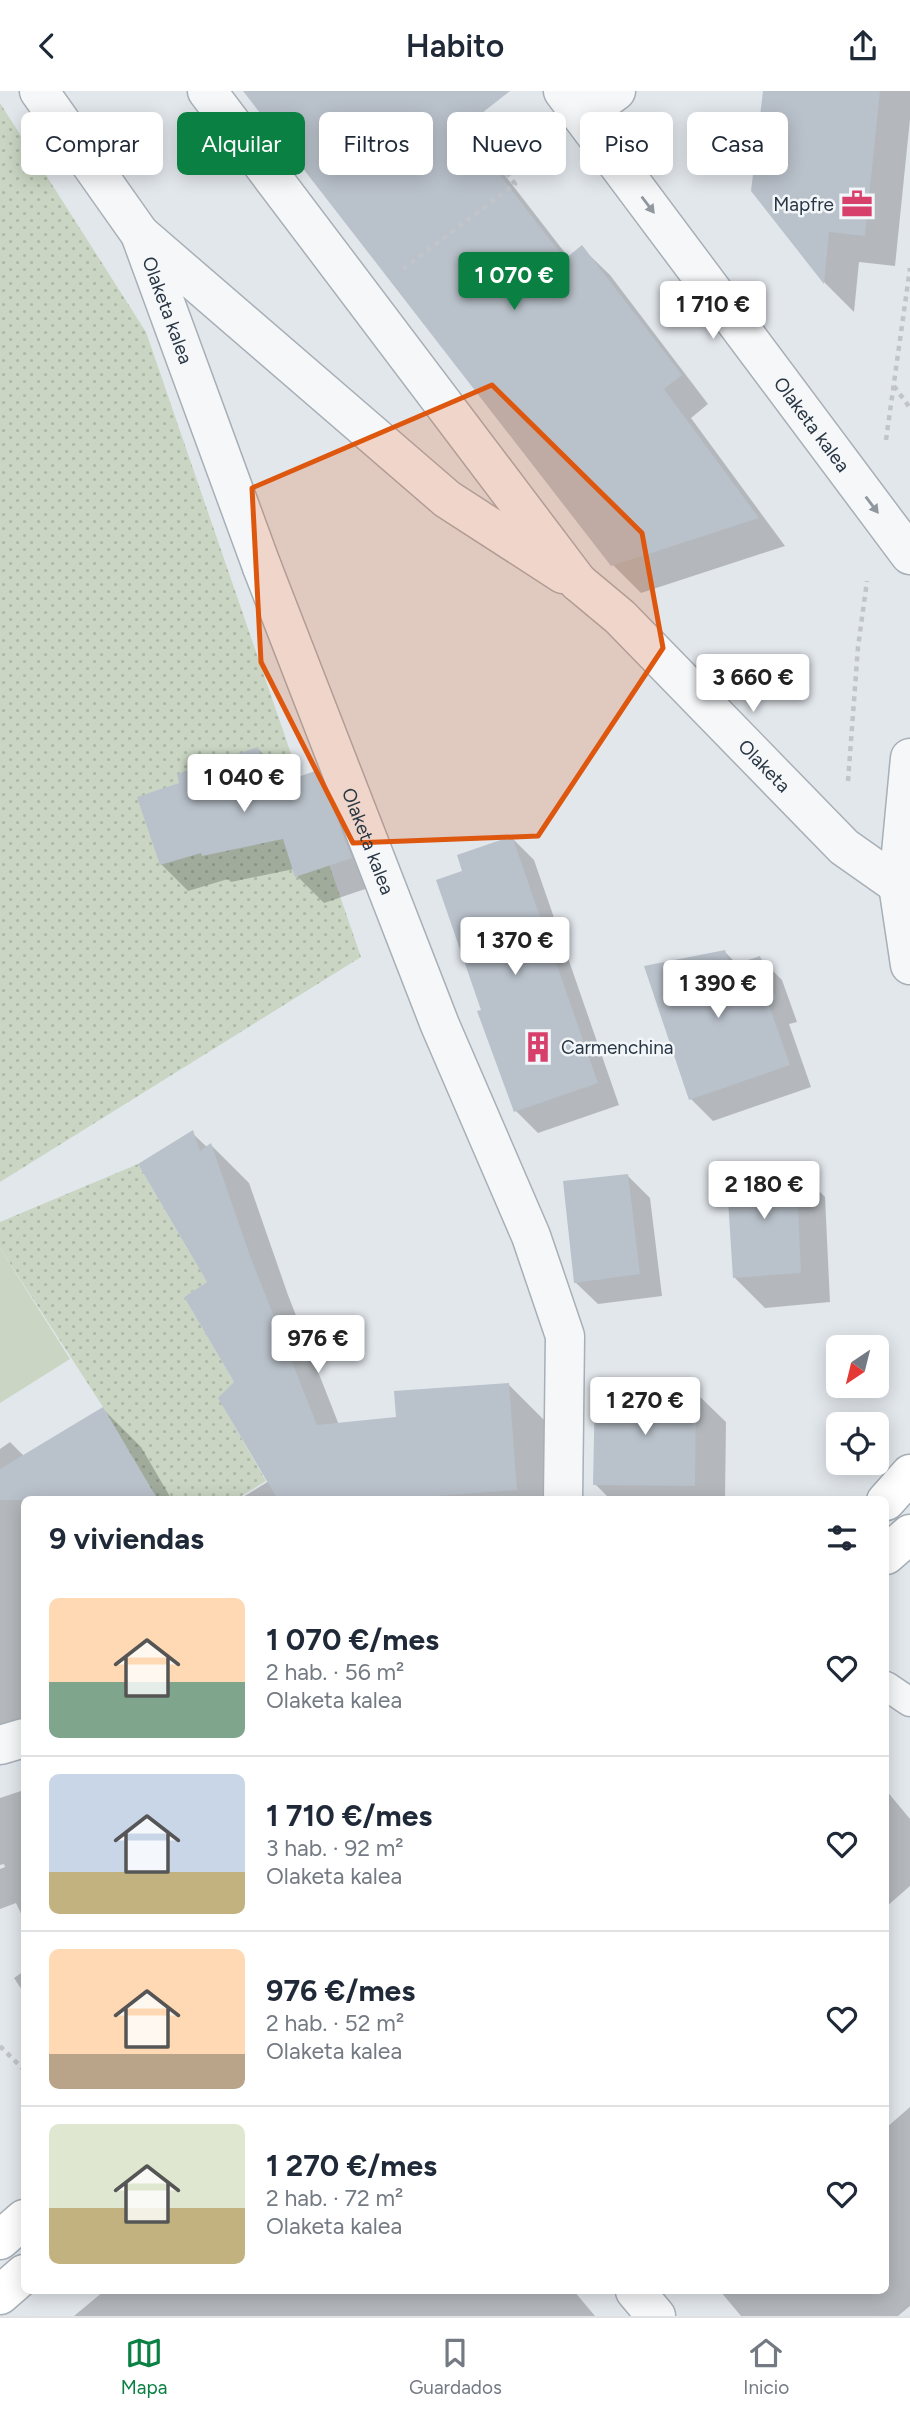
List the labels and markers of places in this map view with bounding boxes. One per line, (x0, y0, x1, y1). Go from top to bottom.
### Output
office icon: Mapfre (840, 187, 874, 221)
place label: Mapfre (773, 193, 834, 216)
pin: 1 070 € (449, 253, 579, 312)
pin: 1 710 € (648, 281, 778, 341)
pin: 3 660 € (688, 655, 818, 714)
pin: 1 040 € (179, 755, 309, 814)
pin: 1 370 € (450, 917, 580, 977)
pin: 1 390 € (653, 961, 783, 1020)
building icon: Carmenchina (521, 1030, 555, 1064)
place label: Carmenchina (561, 1036, 674, 1059)
pin: 2 180 € (699, 1161, 829, 1221)
pin: 976 € (269, 1315, 367, 1375)
pin: 1 270 € (580, 1377, 710, 1437)

